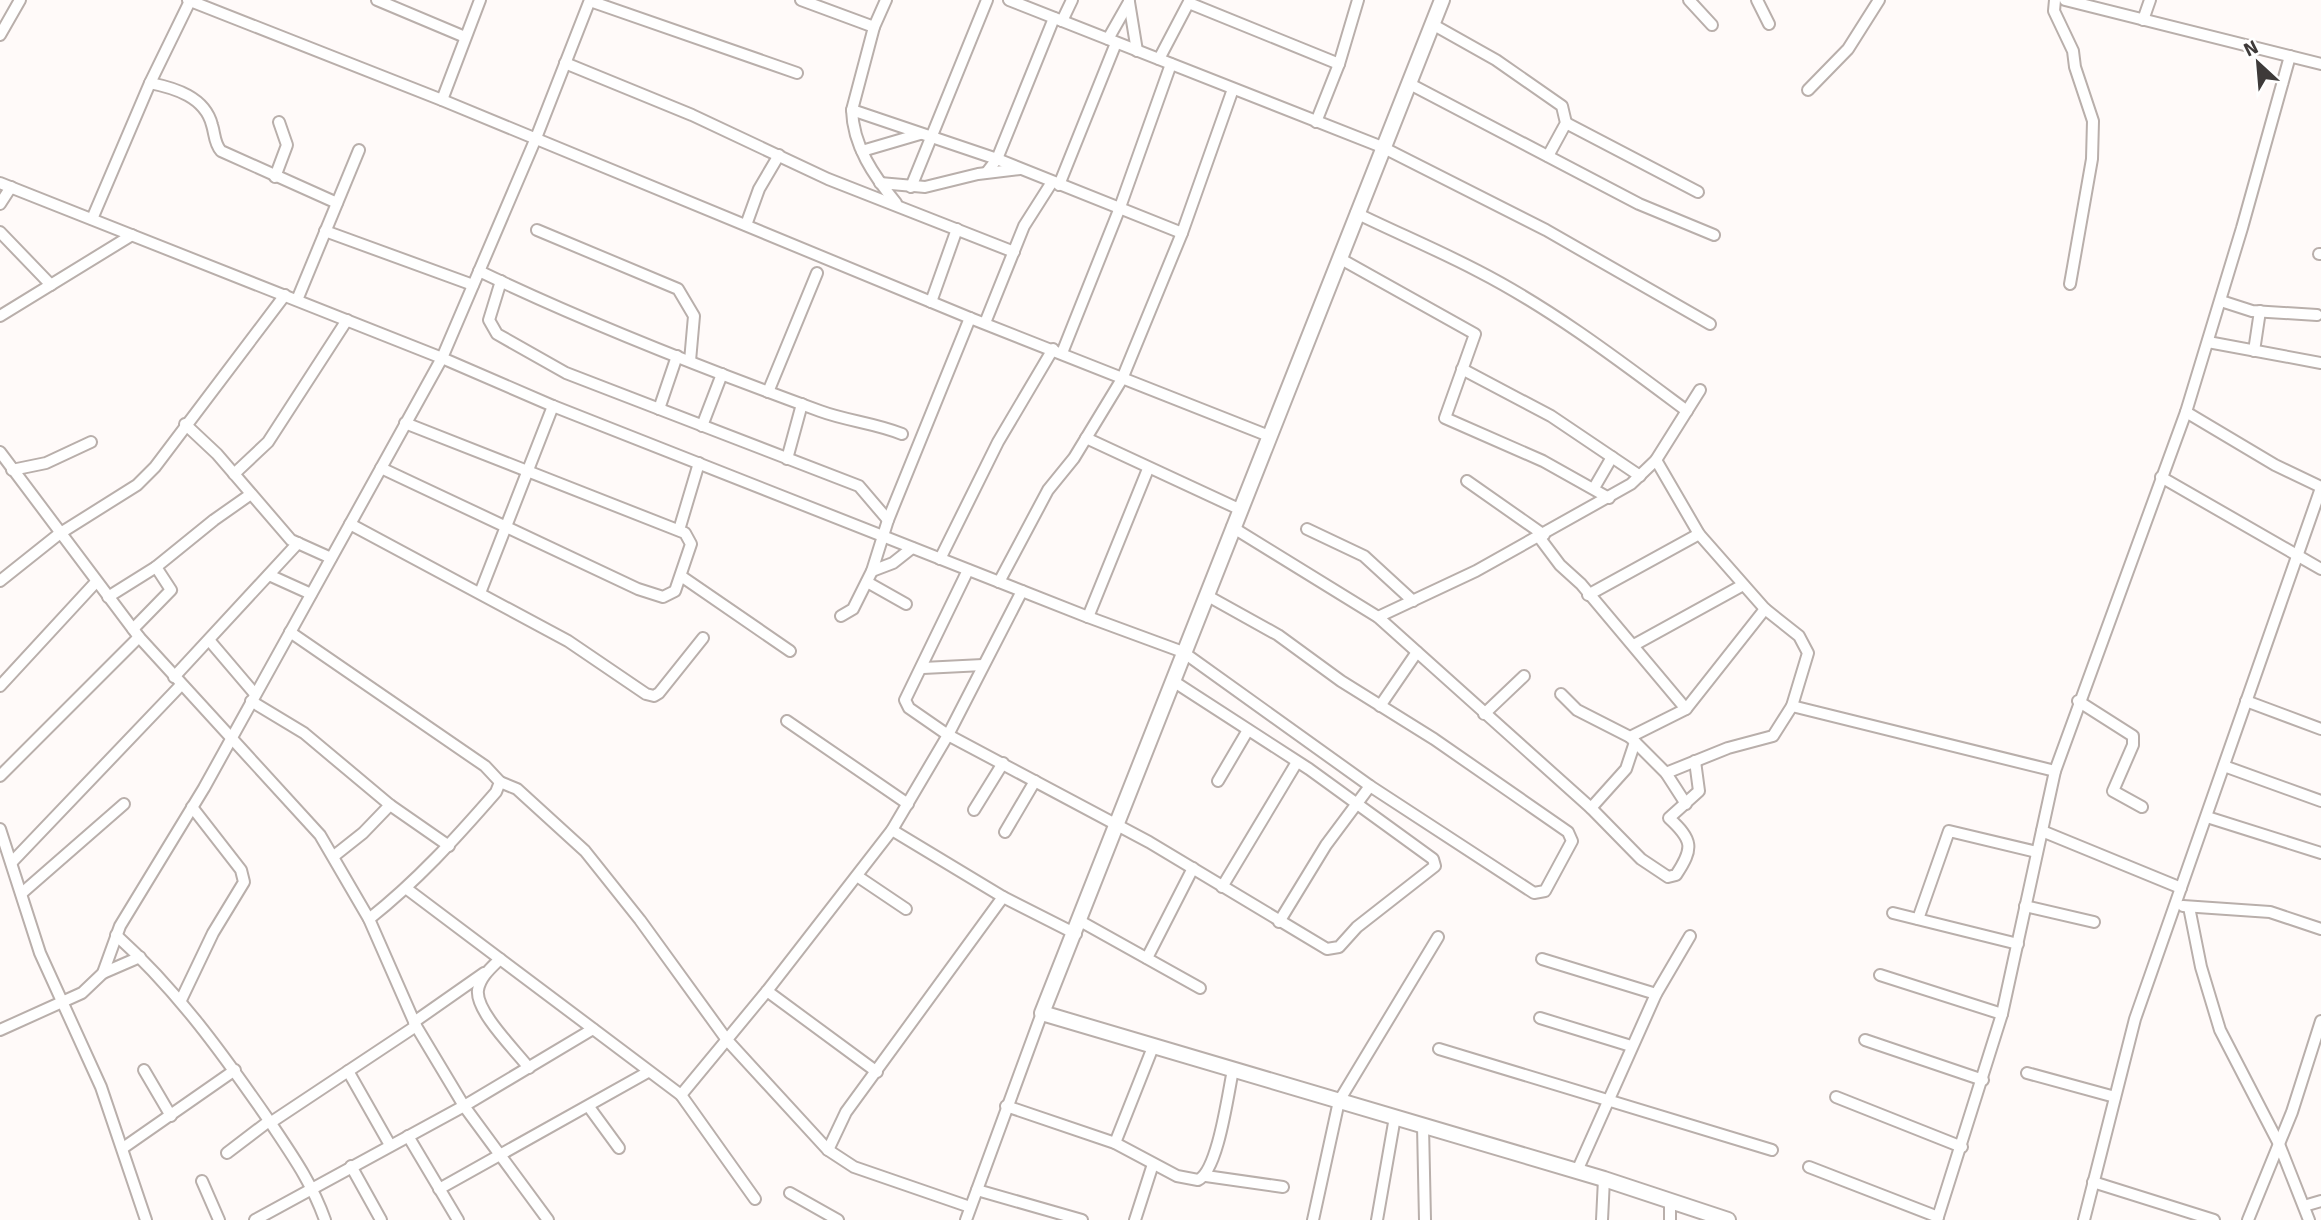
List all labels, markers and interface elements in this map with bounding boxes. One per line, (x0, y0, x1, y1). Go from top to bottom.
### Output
north arrow (2223, 28, 2293, 98)
text: N (2240, 35, 2262, 62)

